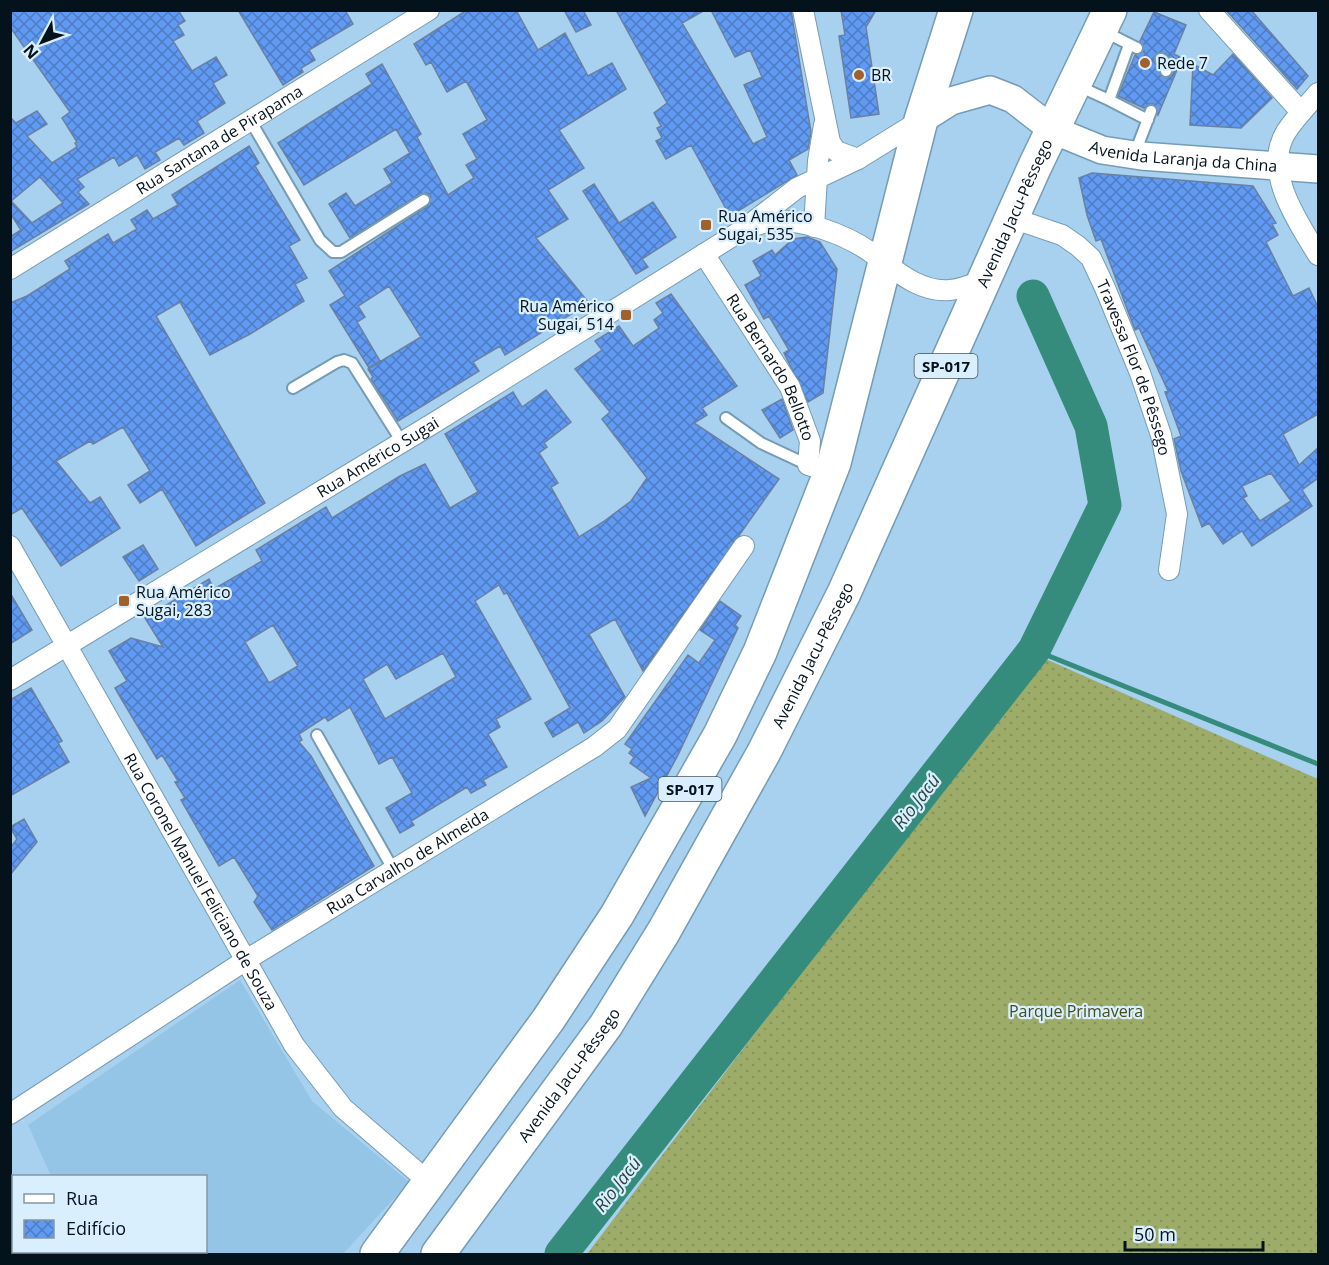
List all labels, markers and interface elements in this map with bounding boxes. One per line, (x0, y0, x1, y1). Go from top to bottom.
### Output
north arrow (12, 12, 72, 72)
text: N (18, 40, 43, 64)
place label: Rede 7 (1157, 52, 1208, 74)
marker: Rede 7 (1138, 56, 1152, 70)
place label: BR (871, 64, 891, 86)
marker: BR (852, 68, 866, 82)
street label: Rua Santana de Pirapama (132, 80, 307, 200)
street label: Avenida Jacu-Pêssego (971, 135, 1058, 291)
street label: Avenida Laranja da China (1086, 135, 1278, 177)
place label: Rua Américo Sugai, 535 (718, 205, 813, 245)
marker: Rua Américo Sugai, 535 (699, 218, 713, 232)
street label: Travessa Flor de Pêssego (1092, 276, 1176, 457)
street label: Rua Bernardo Bellotto (722, 289, 820, 444)
place label: Rua Américo Sugai, 514 (519, 295, 614, 335)
marker: Rua Américo Sugai, 514 (619, 308, 633, 322)
road number: SP-017 (914, 354, 978, 378)
street label: Rua Américo Sugai (313, 412, 443, 502)
street label: Avenida Jacu-Pêssego (767, 579, 858, 732)
place label: Rua Américo Sugai, 283 (136, 581, 231, 621)
marker: Rua Américo Sugai, 283 (117, 594, 131, 608)
street label: Rua Coronel Manuel Feliciano de Souza (119, 749, 283, 1014)
water label: Rio Jacú (887, 769, 945, 833)
road number: SP-017 (658, 777, 722, 801)
street label: Rua Carvalho de Almeida (322, 803, 493, 919)
park label: Parque Primavera (1009, 1000, 1143, 1022)
street label: Avenida Jacu-Pêssego (513, 1004, 625, 1146)
water label: Rio Jacú (588, 1152, 646, 1216)
legend (12, 1175, 207, 1253)
text: Rua (66, 1186, 98, 1210)
scale bar (1125, 1214, 1263, 1252)
text: Edifício (66, 1216, 126, 1240)
text: 50 m (1134, 1222, 1176, 1246)

